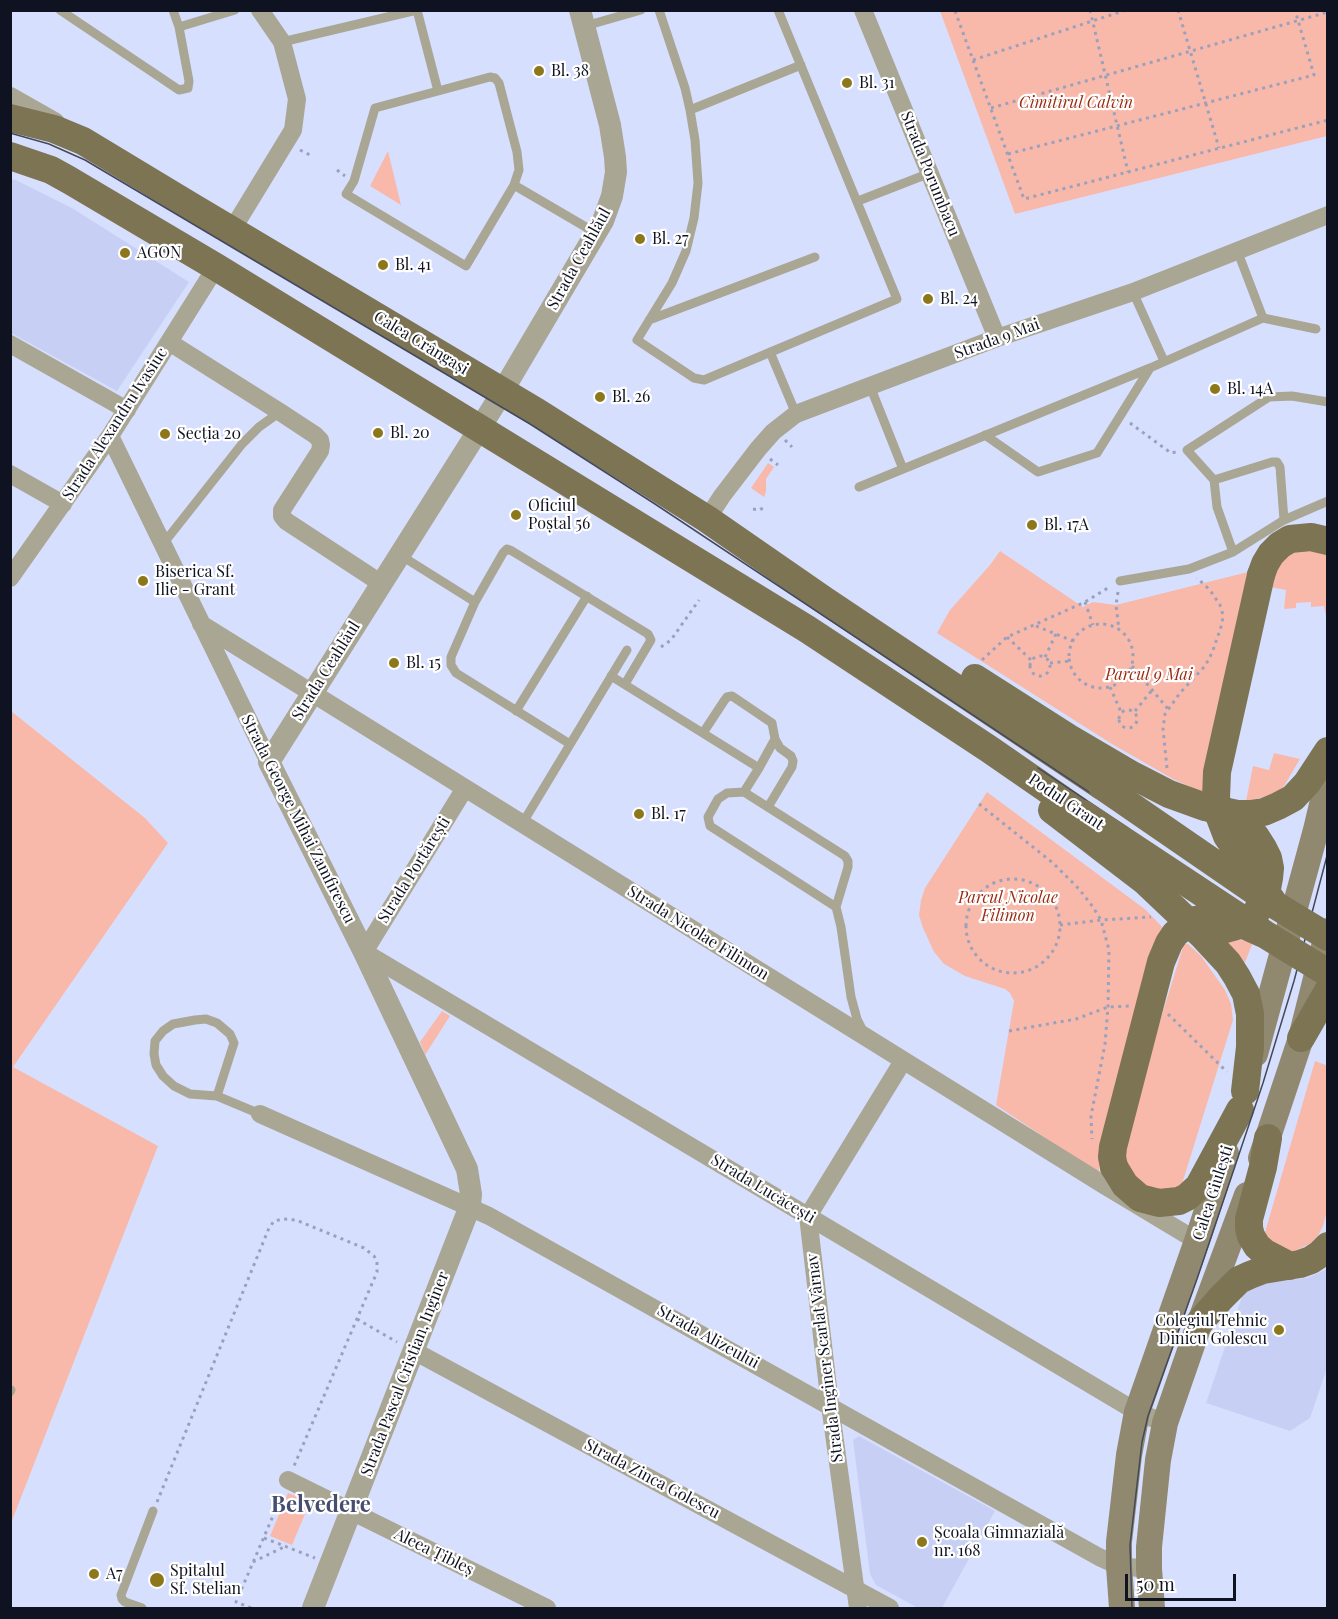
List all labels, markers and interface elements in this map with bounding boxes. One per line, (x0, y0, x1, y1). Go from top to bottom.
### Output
place label: Bl. 38 (551, 61, 589, 81)
marker: Bl. 38 (532, 64, 546, 78)
place label: Bl. 31 (859, 73, 895, 93)
marker: Bl. 31 (840, 76, 854, 90)
park label: Cimitirul Calvin (1019, 93, 1133, 113)
street label: Strada Porumbacu (896, 109, 964, 239)
street label: Strada Ceahlăul (543, 205, 615, 313)
place label: Bl. 27 (652, 229, 689, 249)
marker: Bl. 27 (633, 232, 647, 246)
place label: AGON (137, 243, 181, 263)
marker: AGON (118, 246, 132, 260)
place label: Bl. 41 (395, 255, 431, 275)
marker: Bl. 41 (376, 258, 390, 272)
place label: Bl. 24 (940, 289, 978, 309)
marker: Bl. 24 (921, 292, 935, 306)
street label: Calea Crângași (370, 307, 472, 379)
street label: Strada 9 Mai (952, 315, 1042, 363)
street label: Strada Alexandru Ivasiuc (58, 344, 172, 504)
place label: Bl. 14A (1227, 379, 1273, 399)
marker: Bl. 14A (1208, 382, 1222, 396)
place label: Bl. 26 (612, 387, 650, 407)
marker: Bl. 26 (593, 390, 607, 404)
place label: Bl. 20 (390, 423, 430, 443)
place label: Secția 20 (177, 424, 241, 444)
marker: Bl. 20 (371, 426, 385, 440)
marker: Secția 20 (158, 427, 172, 441)
place label: Oficiul Poștal 56 (528, 496, 590, 534)
marker: Oficiul Poștal 56 (509, 508, 523, 522)
place label: Bl. 17A (1044, 515, 1089, 535)
marker: Bl. 17A (1025, 518, 1039, 532)
place label: Biserica Sf. Ilie - Grant (155, 562, 235, 600)
marker: Biserica Sf. Ilie - Grant (136, 574, 150, 588)
street label: Strada Ceahlăul (288, 618, 364, 724)
place label: Bl. 15 (406, 653, 441, 673)
marker: Bl. 15 (387, 656, 401, 670)
park label: Parcul 9 Mai (1105, 665, 1193, 685)
street label: Strada George Mihai Zamfirescu (237, 711, 359, 927)
street label: Podul Grant (1025, 770, 1107, 834)
place label: Bl. 17 (651, 804, 686, 824)
marker: Bl. 17 (632, 807, 646, 821)
street label: Strada Portărești (374, 813, 454, 927)
street label: Strada Nicolae Filimon (624, 882, 772, 984)
park label: Parcul Nicolae Filimon (958, 888, 1058, 926)
street label: Calea Giulești (1189, 1143, 1237, 1243)
street label: Strada Lucăcești (707, 1150, 819, 1228)
street label: Strada Inginer Scarlat Vârnav (803, 1253, 847, 1463)
street label: Strada Pascal Cristian, Inginer (357, 1269, 453, 1479)
street label: Strada Alizeului (654, 1301, 762, 1373)
place label: Colegiul Tehnic Dinicu Golescu (1155, 1311, 1267, 1349)
marker: Colegiul Tehnic Dinicu Golescu (1272, 1323, 1286, 1337)
street label: Strada Zinca Golescu (581, 1435, 723, 1523)
district label: Belvedere (271, 1492, 371, 1518)
place label: Școala Gimnazială nr. 168 (934, 1523, 1064, 1561)
street label: Aleea Țibleș (391, 1525, 477, 1579)
marker: Școala Gimnazială nr. 168 (915, 1535, 929, 1549)
place label: Spitalul Sf. Stelian (170, 1561, 241, 1599)
scale bar (1128, 1562, 1239, 1600)
place label: A7 (106, 1564, 123, 1584)
marker: A7 (87, 1567, 101, 1581)
marker: Spitalul Sf. Stelian (148, 1571, 166, 1589)
text: 50 m (1136, 1572, 1175, 1596)

